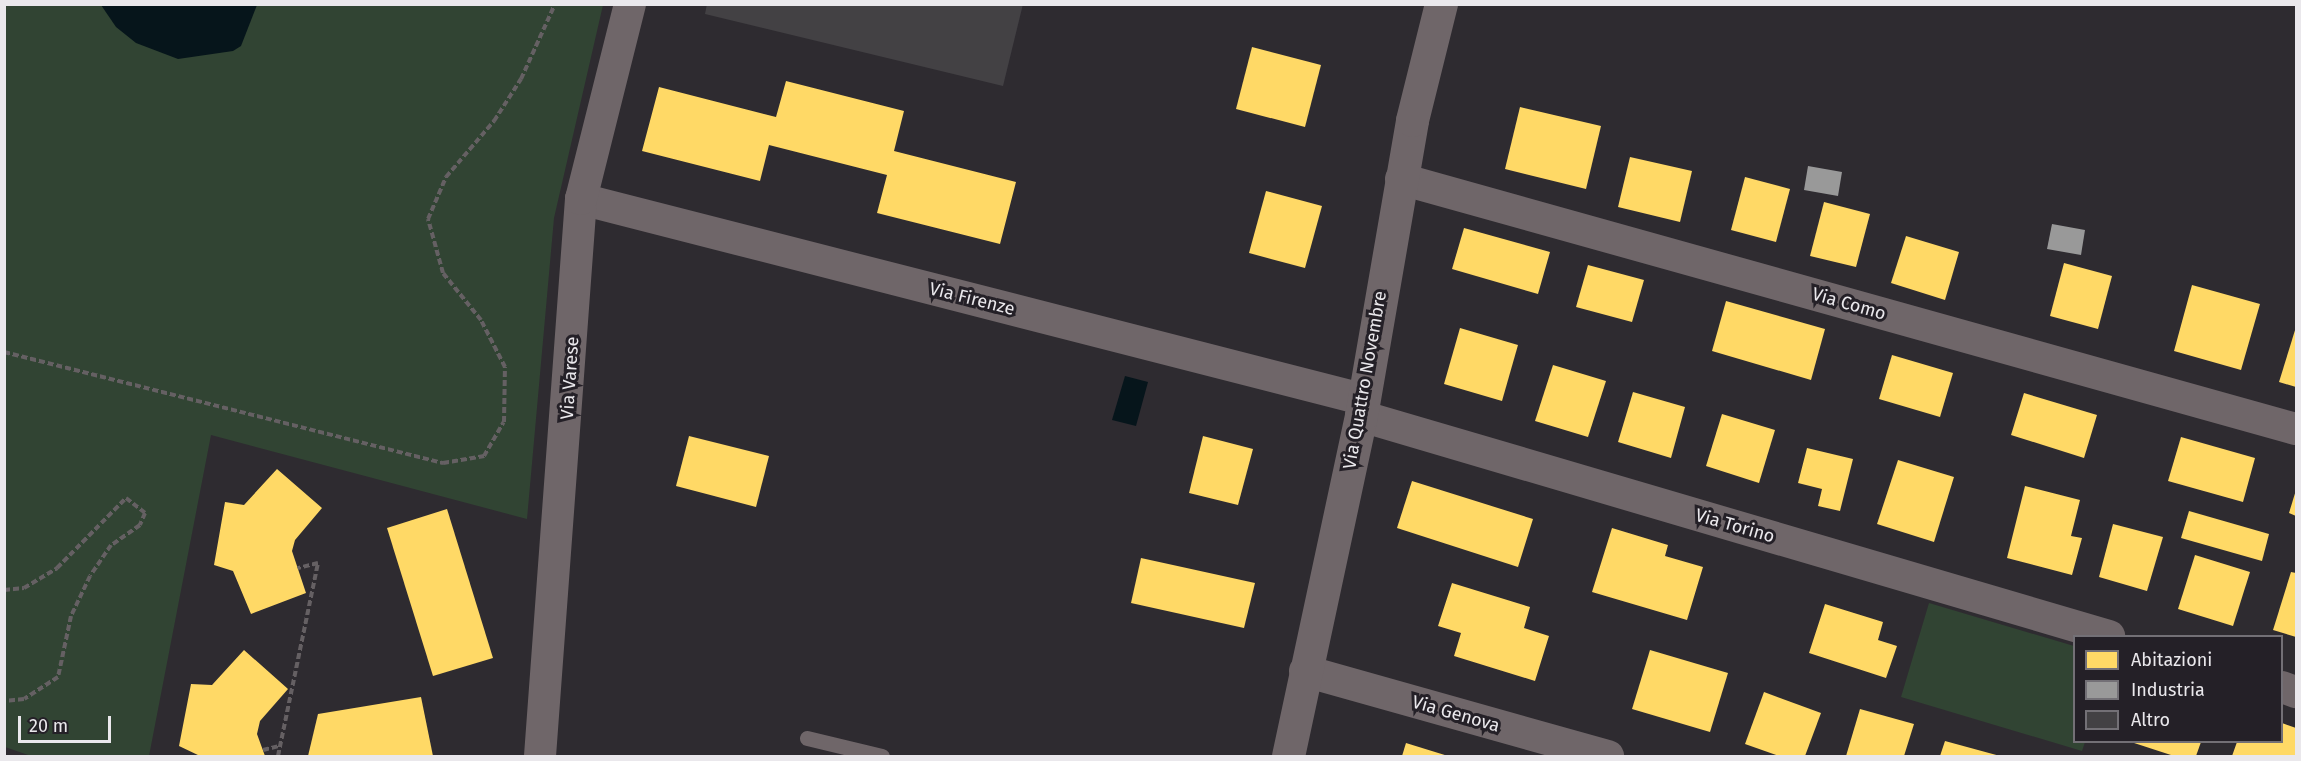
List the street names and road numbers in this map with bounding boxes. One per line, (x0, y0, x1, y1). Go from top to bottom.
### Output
street label: Via Firenze (927, 278, 1017, 320)
street label: Via Como (1810, 283, 1888, 325)
street label: Via Quattro Novembre (1339, 289, 1391, 471)
street label: Via Varese (556, 336, 584, 420)
street label: Via Torino (1693, 504, 1777, 548)
street label: Via Genova (1410, 691, 1502, 737)

